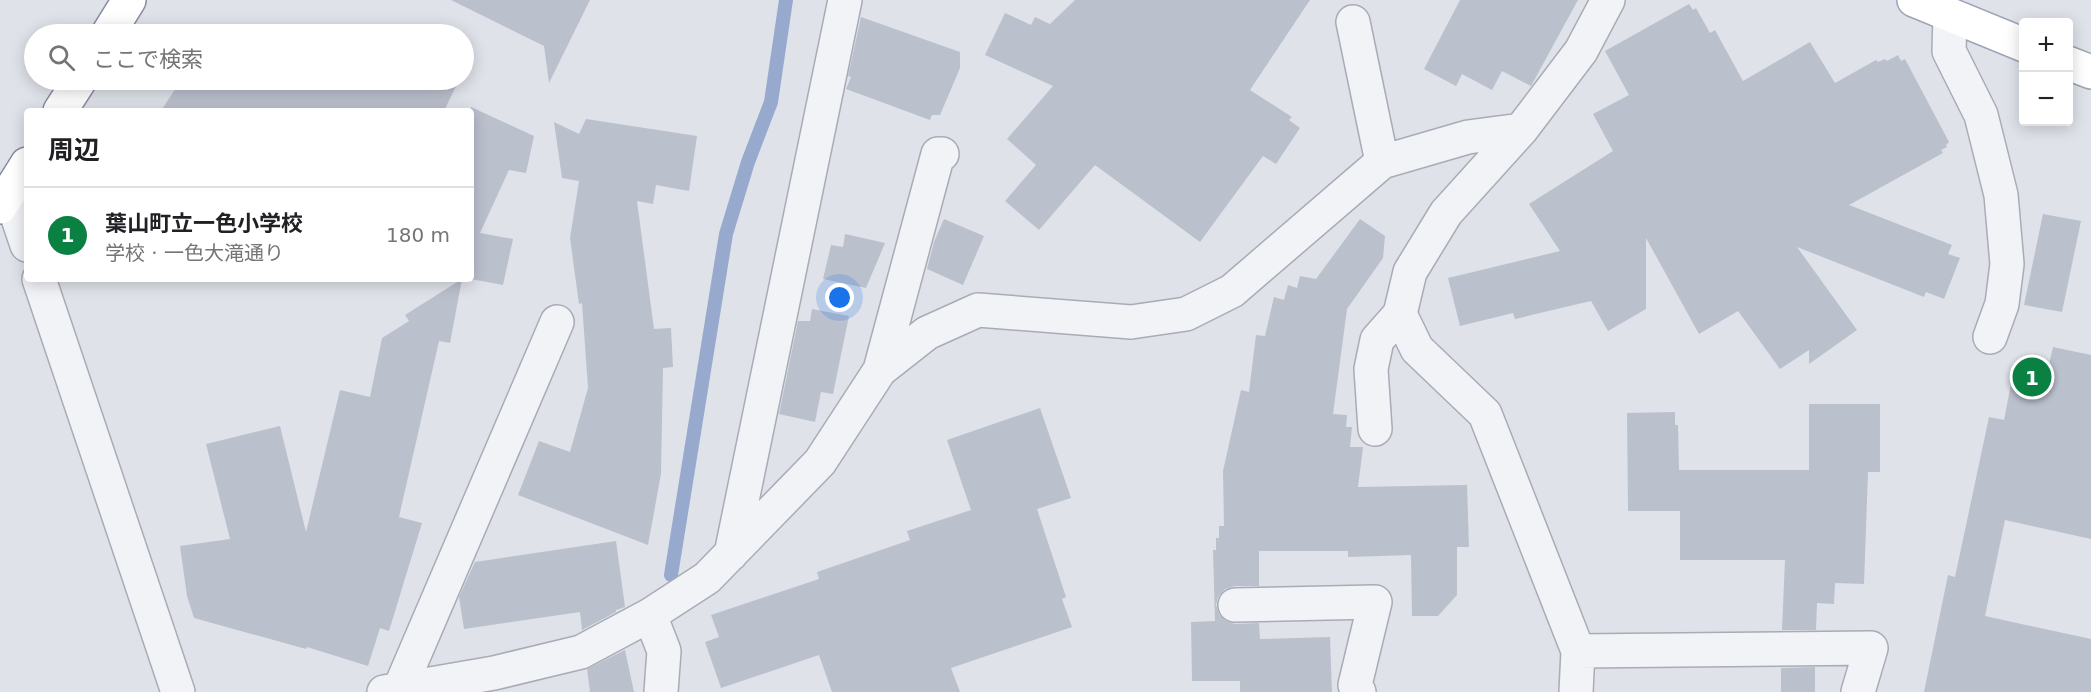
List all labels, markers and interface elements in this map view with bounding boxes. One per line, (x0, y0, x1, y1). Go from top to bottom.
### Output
map controls (2019, 18, 2073, 126)
button: + (2019, 18, 2073, 72)
search box (24, 24, 474, 90)
icon: search (45, 41, 78, 74)
text: ここで検索 (93, 47, 203, 72)
button: − (2019, 72, 2073, 126)
text: 周辺 (48, 135, 100, 165)
text: 葉山町立一色小学校 (105, 211, 303, 236)
text: 1 (61, 223, 74, 247)
text: 180 m (386, 223, 450, 247)
text: 学校 · 一色大滝通り (105, 241, 284, 265)
your location (825, 283, 854, 312)
pin: 1 (2012, 354, 2052, 400)

